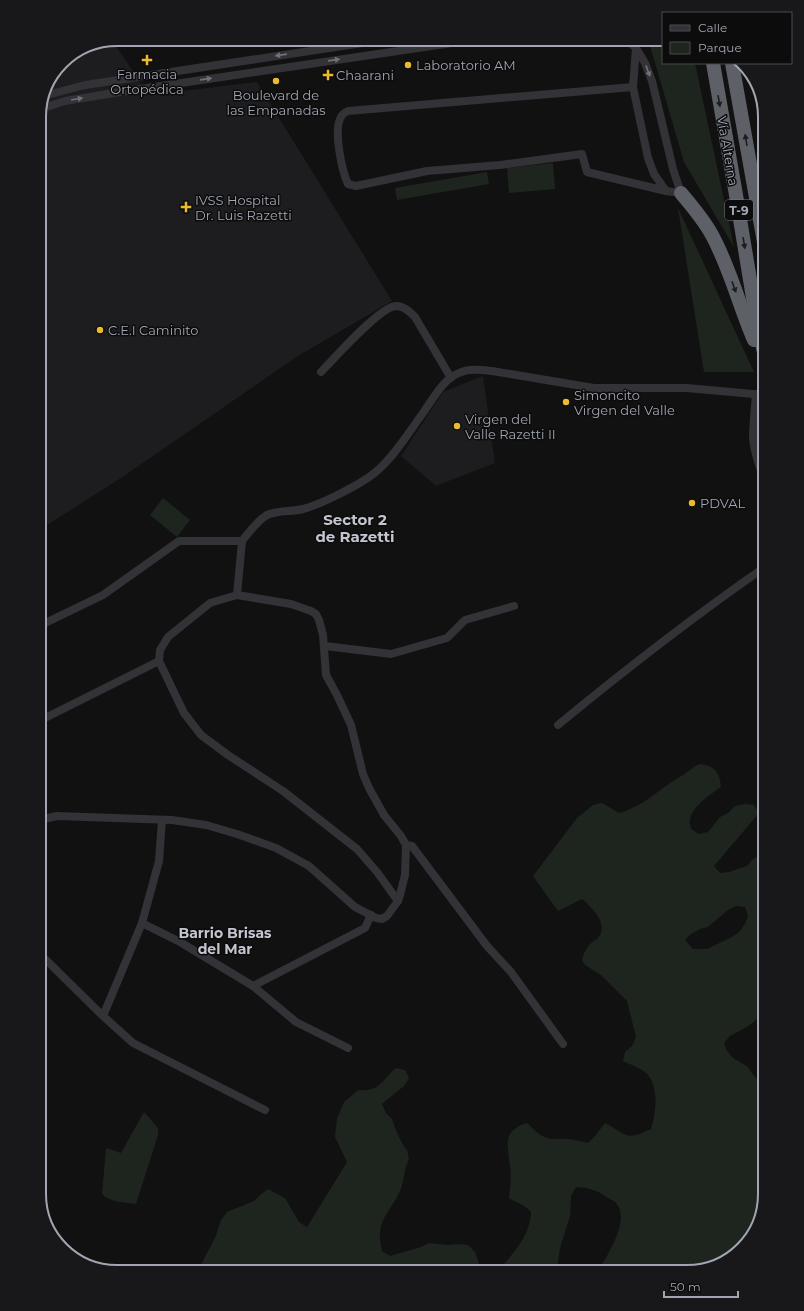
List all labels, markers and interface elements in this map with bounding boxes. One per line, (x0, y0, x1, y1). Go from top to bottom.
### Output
legend (662, 12, 792, 64)
text: Calle (698, 20, 727, 35)
text: Parque (698, 40, 742, 55)
one-way arrow (275, 52, 288, 58)
marker: Farmacia Ortopédica (142, 55, 152, 65)
one-way arrow (328, 57, 340, 63)
place label: Laboratorio AM (416, 57, 516, 73)
marker: Laboratorio AM (403, 60, 413, 70)
one-way arrow (645, 65, 651, 77)
place label: Farmacia Ortopédica (110, 66, 184, 97)
place label: Chaarani (336, 67, 394, 83)
marker: Chaarani (323, 70, 333, 80)
one-way arrow (200, 76, 212, 82)
marker: Boulevard de las Empanadas (271, 76, 281, 86)
place label: Boulevard de las Empanadas (226, 87, 326, 118)
one-way arrow (717, 95, 723, 108)
one-way arrow (71, 96, 84, 102)
street label: Vía Alterna (714, 115, 742, 187)
one-way arrow (743, 134, 749, 147)
place label: IVSS Hospital Dr. Luis Razetti (195, 192, 292, 223)
road number: T-9 (725, 200, 753, 220)
marker: IVSS Hospital Dr. Luis Razetti (180, 201, 192, 213)
one-way arrow (741, 237, 747, 249)
one-way arrow (731, 282, 737, 294)
place label: C.E.I Caminito (108, 322, 199, 338)
marker: C.E.I Caminito (95, 325, 105, 335)
place label: Simoncito Virgen del Valle (574, 387, 675, 418)
marker: Simoncito Virgen del Valle (561, 397, 571, 407)
place label: Virgen del Valle Razetti II (465, 411, 556, 442)
marker: Virgen del Valle Razetti II (452, 421, 462, 431)
place label: PDVAL (700, 495, 746, 511)
marker: PDVAL (687, 498, 697, 508)
district label: Sector 2 de Razetti (315, 510, 395, 546)
district label: Barrio Brisas del Mar (178, 924, 272, 958)
scale bar (664, 1273, 738, 1299)
text: 50 m (670, 1279, 701, 1294)

